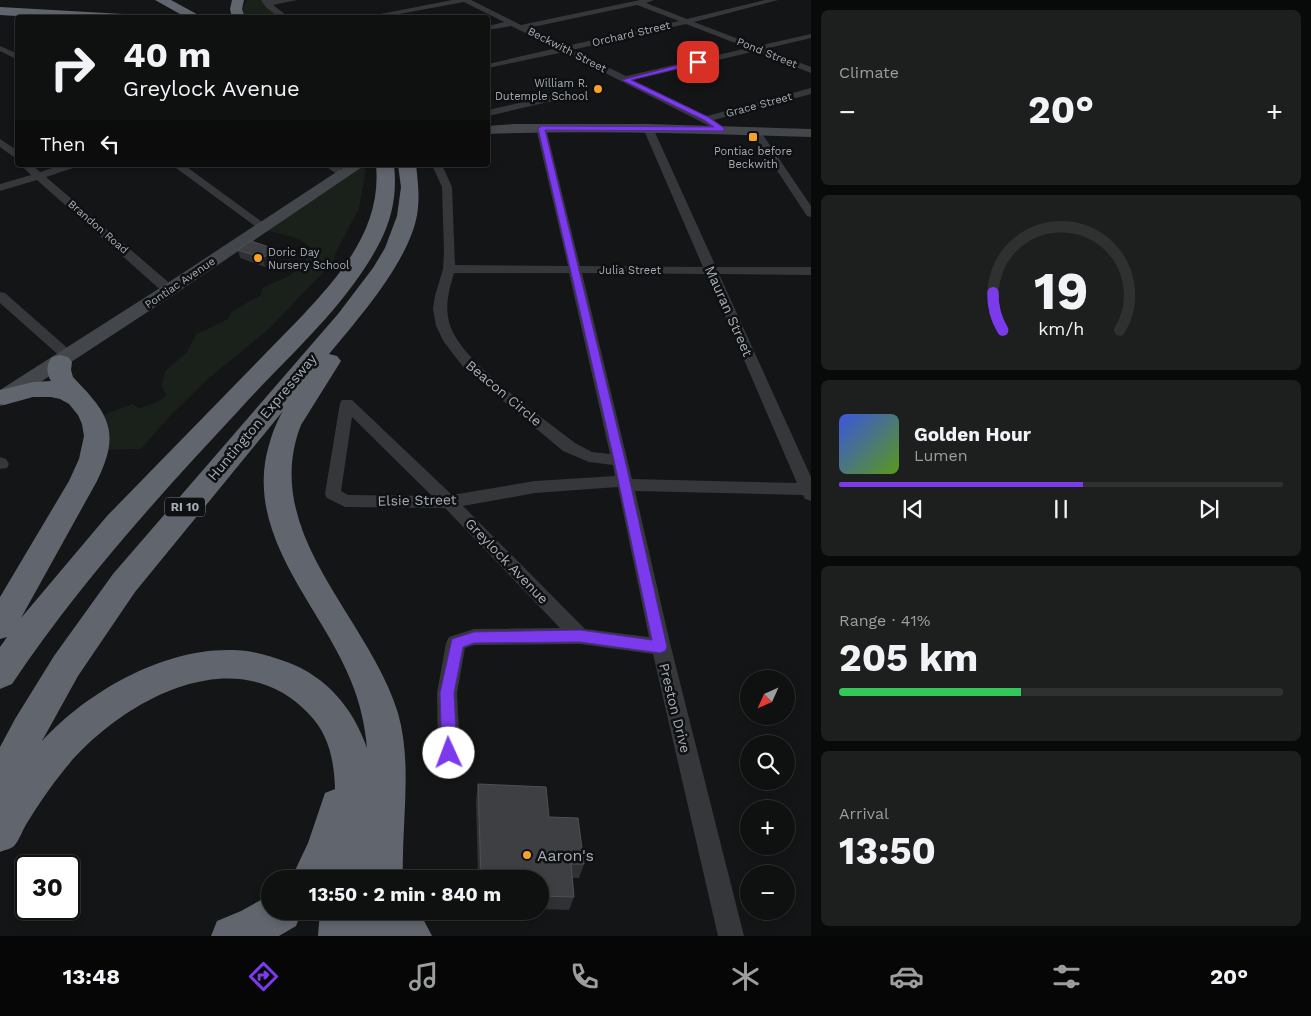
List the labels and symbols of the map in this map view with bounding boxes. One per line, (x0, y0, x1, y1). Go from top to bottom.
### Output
street label: Orchard Street (591, 19, 672, 49)
street label: Beckwith Street (526, 25, 609, 76)
street label: Pond Street (735, 35, 799, 71)
pin (677, 41, 719, 83)
place label: William R. Dutemple School (495, 77, 589, 103)
marker: William R. Dutemple School (592, 83, 604, 95)
street label: Grace Street (725, 90, 794, 120)
marker: Pontiac before Beckwith (747, 131, 759, 143)
place label: Pontiac before Beckwith (714, 145, 792, 171)
street label: Brandon Road (65, 197, 131, 257)
place label: Doric Day Nursery School (268, 246, 350, 272)
marker: Doric Day Nursery School (252, 252, 264, 264)
street label: Pontiac Avenue (142, 255, 218, 311)
street label: Mauran Street (702, 263, 756, 359)
street label: Julia Street (599, 264, 661, 277)
street label: Huntington Expressway (204, 350, 320, 483)
street label: Beacon Circle (463, 357, 545, 429)
street label: Elsie Street (377, 491, 457, 509)
road number: RI 10 (165, 498, 205, 516)
street label: Greylock Avenue (462, 515, 552, 607)
street label: Preston Drive (656, 661, 694, 755)
north arrow (740, 670, 795, 725)
position arrow (422, 726, 474, 778)
place label: Aaron's (537, 846, 594, 865)
marker: Aaron's (521, 849, 533, 861)
speed limit sign: 30 (15, 855, 80, 920)

